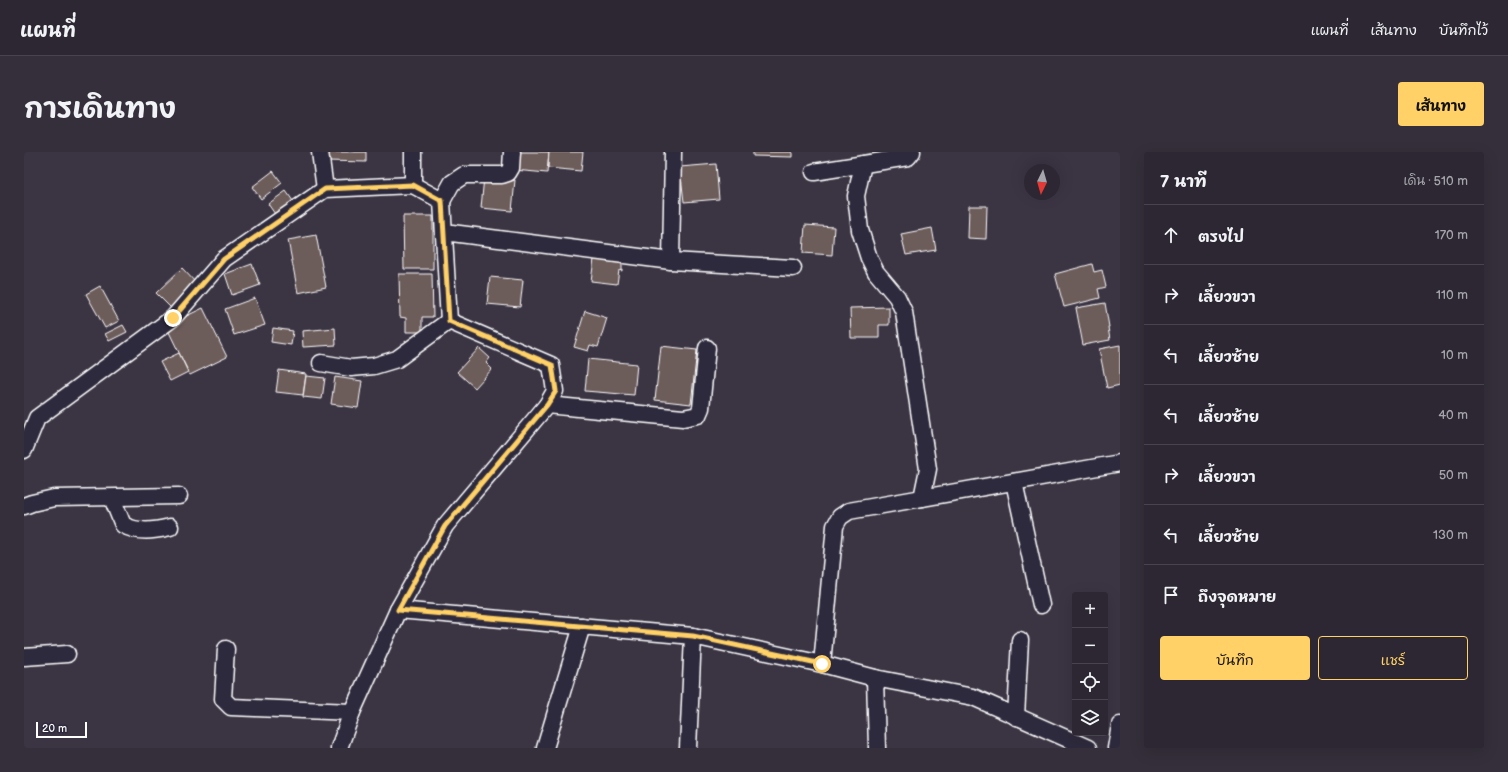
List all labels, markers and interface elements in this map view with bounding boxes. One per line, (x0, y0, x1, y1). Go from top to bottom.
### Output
text: แผนที่ (20, 20, 76, 43)
text: แผนที่ (1311, 22, 1348, 39)
text: เส้นทาง (1370, 22, 1417, 39)
text: บันทึกไว้ (1439, 22, 1488, 39)
button: เส้นทาง (1398, 82, 1484, 126)
text: การเดินทาง (24, 93, 176, 126)
north arrow (1024, 164, 1060, 200)
text: 7 นาที (1160, 172, 1207, 192)
text: เดิน · 510 m (1403, 173, 1468, 189)
icon: ahead (1160, 224, 1182, 246)
text: 170 m (1435, 227, 1468, 243)
text: ตรงไป (1198, 228, 1244, 247)
icon: right (1160, 284, 1182, 306)
text: 110 m (1436, 287, 1468, 303)
text: เลี้ยวขวา (1198, 288, 1256, 307)
route end (164, 309, 182, 327)
icon: left (1160, 344, 1182, 366)
text: 10 m (1441, 347, 1468, 363)
text: เลี้ยวซ้าย (1198, 348, 1259, 367)
icon: left (1160, 404, 1182, 426)
text: 40 m (1438, 407, 1468, 423)
text: เลี้ยวซ้าย (1198, 408, 1259, 427)
icon: right (1160, 464, 1182, 486)
text: 50 m (1439, 467, 1468, 483)
text: เลี้ยวขวา (1198, 468, 1256, 487)
icon: left (1160, 524, 1182, 546)
text: 130 m (1433, 527, 1468, 543)
text: เลี้ยวซ้าย (1198, 528, 1259, 547)
icon: arrive (1160, 584, 1182, 606)
text: ถึงจุดหมาย (1198, 588, 1276, 607)
map controls (1072, 592, 1108, 736)
button: + (1072, 592, 1108, 628)
button: − (1072, 628, 1108, 664)
button: บันทึก (1160, 636, 1310, 680)
button: แชร์ (1318, 636, 1468, 680)
route start (813, 655, 831, 673)
button: locate (1072, 664, 1108, 700)
button: layers (1072, 700, 1108, 736)
scale bar (36, 720, 87, 739)
text: 20 m (42, 722, 67, 735)

